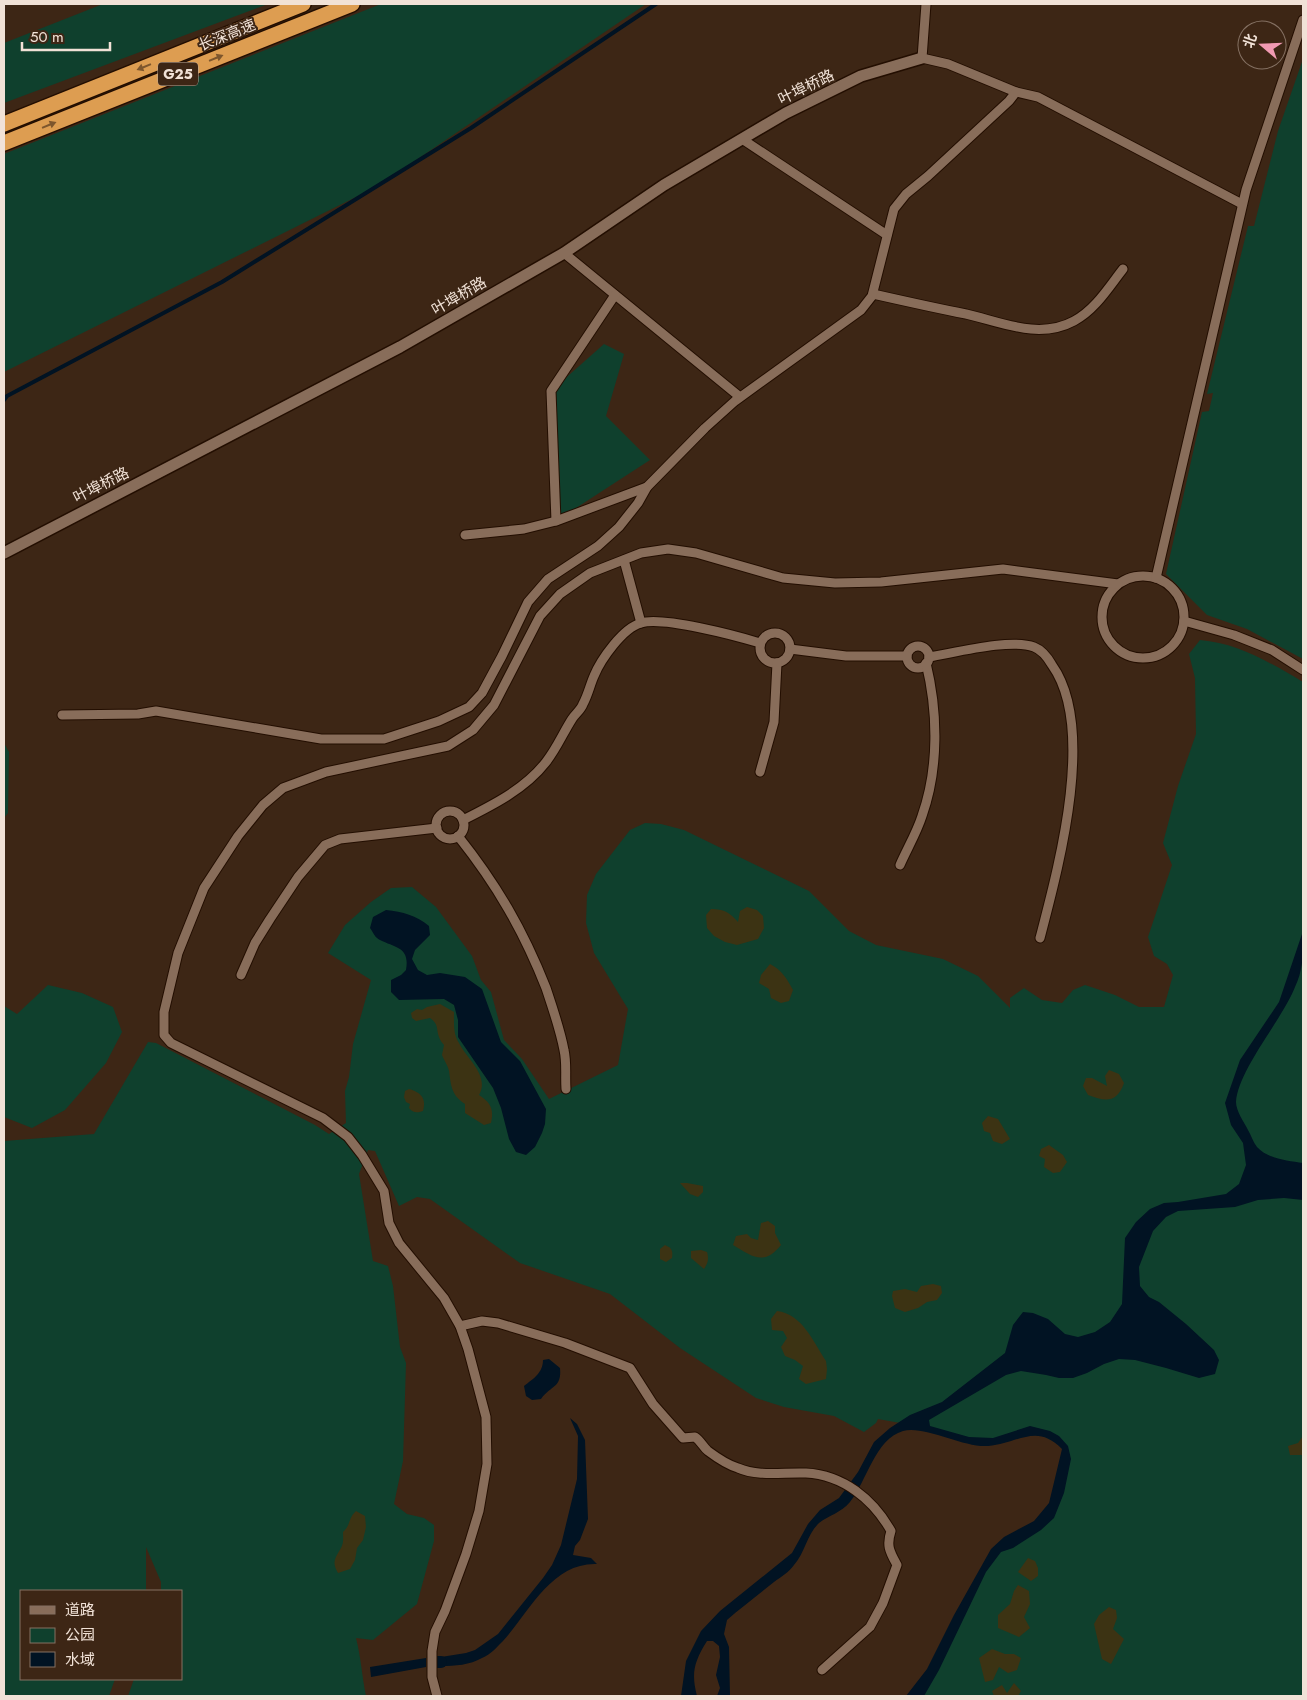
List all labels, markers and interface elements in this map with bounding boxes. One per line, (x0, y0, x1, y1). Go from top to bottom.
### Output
street label: 长深高速 (195, 14, 259, 56)
scale bar (22, 20, 110, 52)
north arrow (1237, 20, 1287, 70)
text: 50 m (30, 26, 64, 48)
text: 北 (1238, 31, 1261, 51)
one-way arrow (209, 54, 223, 62)
road number: G25 (158, 62, 198, 86)
one-way arrow (137, 64, 152, 72)
street label: 叶埠桥路 (774, 64, 838, 110)
one-way arrow (42, 121, 57, 129)
street label: 叶埠桥路 (428, 271, 490, 321)
street label: 叶埠桥路 (69, 462, 133, 508)
legend (20, 1590, 182, 1680)
text: 道路 (65, 1599, 95, 1621)
text: 公园 (65, 1624, 95, 1646)
text: 水域 (65, 1649, 95, 1671)

